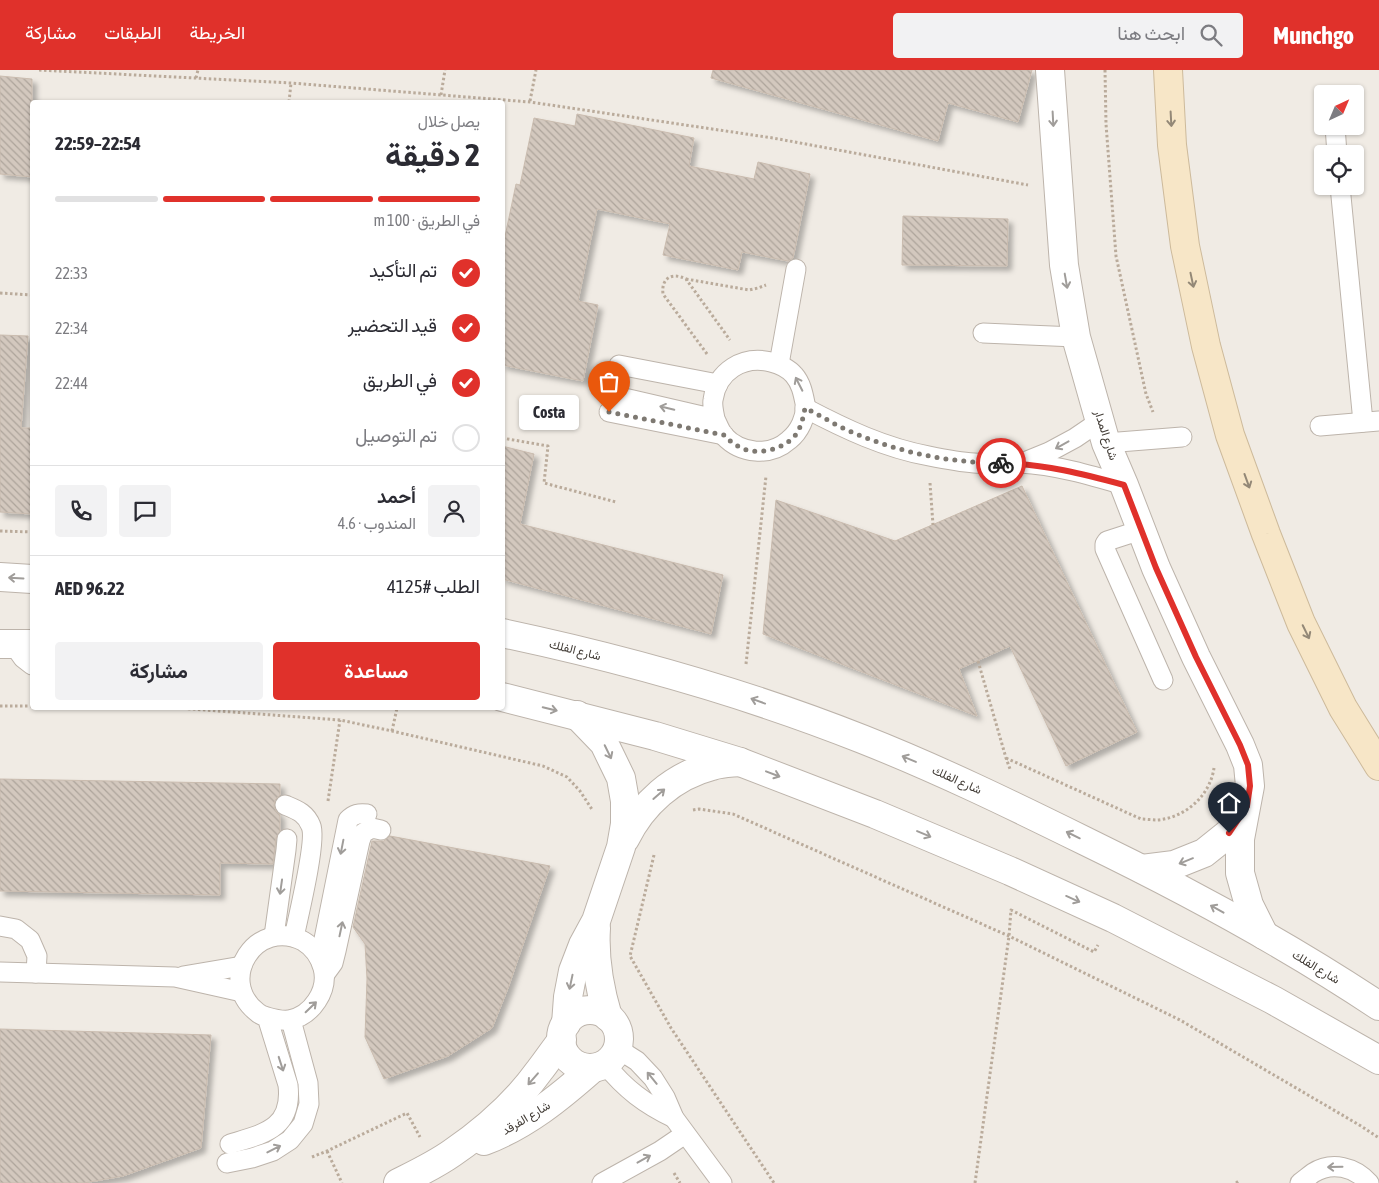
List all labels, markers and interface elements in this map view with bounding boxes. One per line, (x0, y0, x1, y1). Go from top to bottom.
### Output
search box (893, 13, 1243, 58)
icon: search (1197, 21, 1225, 49)
text: مشاركة (25, 22, 76, 43)
text: الطبقات (104, 22, 161, 43)
text: الخريطة (189, 22, 245, 43)
text: ابحث هنا (1117, 22, 1185, 44)
text: Munchgo (1273, 22, 1354, 49)
north arrow (1314, 85, 1364, 135)
map controls (1314, 85, 1364, 195)
one-way arrow (1048, 110, 1057, 126)
one-way arrow (1166, 110, 1175, 126)
text: يصل خلال (418, 112, 480, 130)
text: 22:54–22:59 (55, 132, 141, 154)
text: 2 دقيقة (385, 136, 480, 173)
button: locate (1314, 145, 1364, 195)
text: في الطريق · 100 m (373, 211, 480, 229)
text: تم التأكيد (369, 259, 437, 281)
icon: check (452, 259, 480, 287)
text: 22:33 (55, 264, 88, 282)
one-way arrow (1188, 271, 1197, 287)
one-way arrow (1062, 272, 1072, 288)
text: قيد التحضير (348, 314, 437, 336)
icon: check (452, 314, 480, 342)
text: 22:34 (55, 319, 88, 337)
pin (588, 361, 630, 412)
icon: bag (595, 368, 623, 396)
text: في الطريق (363, 369, 437, 391)
icon: check (452, 369, 480, 397)
text: 22:44 (55, 374, 88, 392)
one-way arrow (794, 377, 804, 392)
callout: Costa (519, 394, 579, 430)
text: Costa (533, 403, 565, 421)
one-way arrow (660, 403, 676, 412)
street label: شارع المدار (1089, 407, 1121, 463)
text: تم التوصيل (355, 424, 437, 446)
courier (976, 438, 1026, 488)
one-way arrow (1055, 440, 1070, 450)
icon: bike (987, 449, 1015, 477)
one-way arrow (1243, 473, 1252, 488)
button: phone (55, 485, 107, 537)
button: chat (119, 485, 171, 537)
text: أحمد (377, 485, 416, 507)
button: person (428, 485, 480, 537)
text: المندوب · 4.6 (338, 514, 416, 532)
one-way arrow (9, 573, 25, 582)
text: الطلب #4125 (387, 575, 480, 597)
text: AED 96.22 (55, 577, 125, 599)
one-way arrow (1301, 625, 1311, 640)
street label: شارع الفلك (547, 637, 602, 665)
button: مشاركة (55, 642, 263, 700)
button: مساعدة (273, 642, 480, 700)
one-way arrow (750, 696, 766, 705)
one-way arrow (541, 704, 557, 714)
one-way arrow (604, 744, 613, 759)
one-way arrow (902, 753, 917, 763)
street label: شارع الفلك (929, 763, 984, 799)
one-way arrow (765, 771, 780, 780)
pin (1208, 782, 1250, 833)
one-way arrow (653, 789, 666, 800)
icon: home (1215, 789, 1243, 817)
one-way arrow (916, 830, 931, 840)
one-way arrow (1065, 830, 1080, 840)
one-way arrow (337, 839, 347, 855)
one-way arrow (1178, 857, 1193, 866)
one-way arrow (276, 879, 286, 895)
one-way arrow (1065, 895, 1080, 905)
one-way arrow (1210, 904, 1224, 914)
one-way arrow (337, 922, 346, 938)
street label: شارع الفلك (1289, 947, 1342, 988)
one-way arrow (566, 974, 575, 990)
one-way arrow (305, 1001, 317, 1013)
one-way arrow (277, 1056, 287, 1072)
one-way arrow (528, 1072, 539, 1085)
one-way arrow (647, 1072, 658, 1085)
street label: شارع الفرقد (499, 1098, 554, 1140)
one-way arrow (266, 1144, 281, 1153)
one-way arrow (637, 1154, 651, 1164)
one-way arrow (1327, 1162, 1343, 1172)

